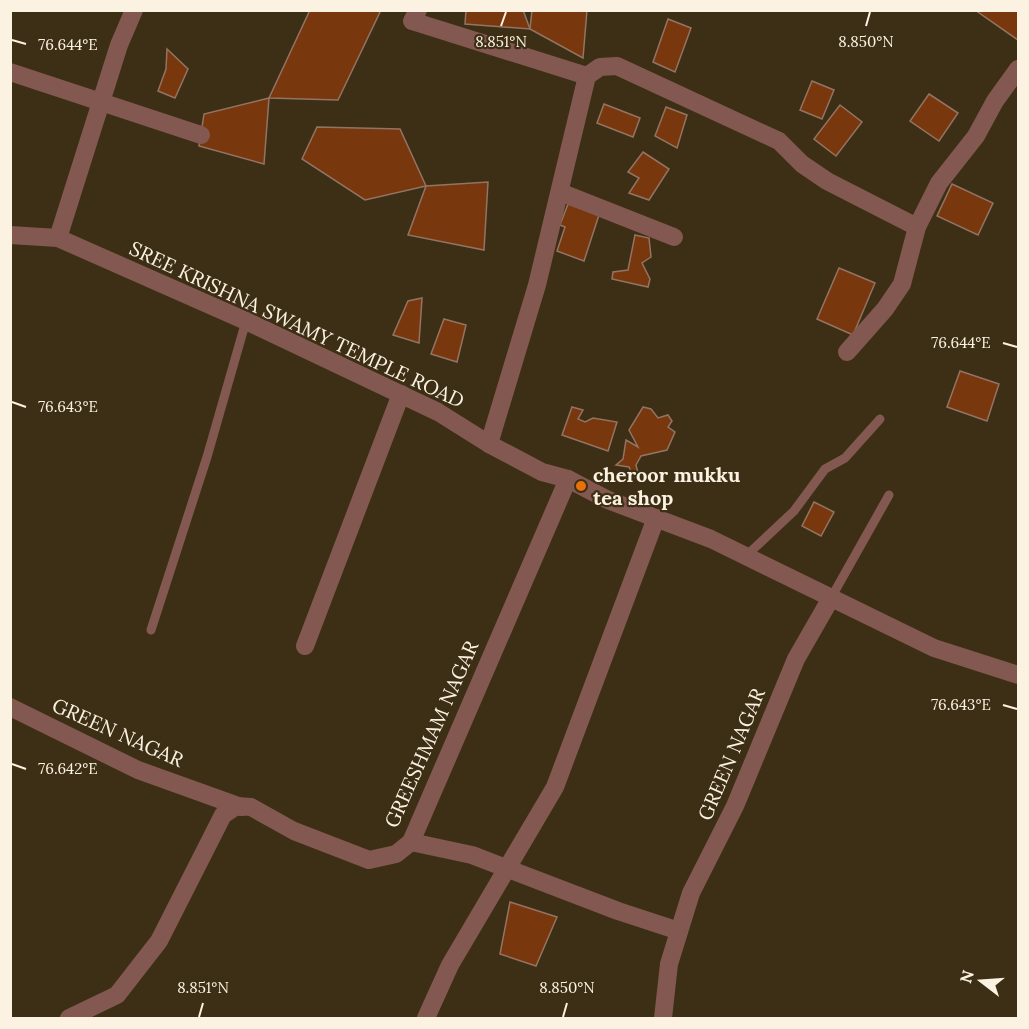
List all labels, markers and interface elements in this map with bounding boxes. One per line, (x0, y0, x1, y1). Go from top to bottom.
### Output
text: 8.851°N (475, 32, 527, 51)
text: 8.850°N (838, 32, 894, 51)
text: 76.644°E (38, 35, 98, 54)
street label: SREE KRISHNA SWAMY TEMPLE ROAD (126, 235, 468, 413)
text: 76.644°E (931, 333, 991, 352)
text: 76.643°E (38, 397, 98, 416)
place label: cheroor mukku tea shop (593, 462, 740, 510)
marker: cheroor mukku tea shop (574, 479, 588, 493)
street label: GREESHMAM NAGAR (378, 636, 484, 831)
street label: GREEN NAGAR (692, 684, 770, 824)
street label: GREEN NAGAR (48, 692, 188, 772)
text: 76.643°E (931, 695, 991, 714)
text: 76.642°E (38, 759, 98, 778)
north arrow (951, 951, 1011, 1011)
text: N (955, 968, 978, 985)
text: 8.851°N (177, 978, 229, 997)
text: 8.850°N (539, 978, 595, 997)

